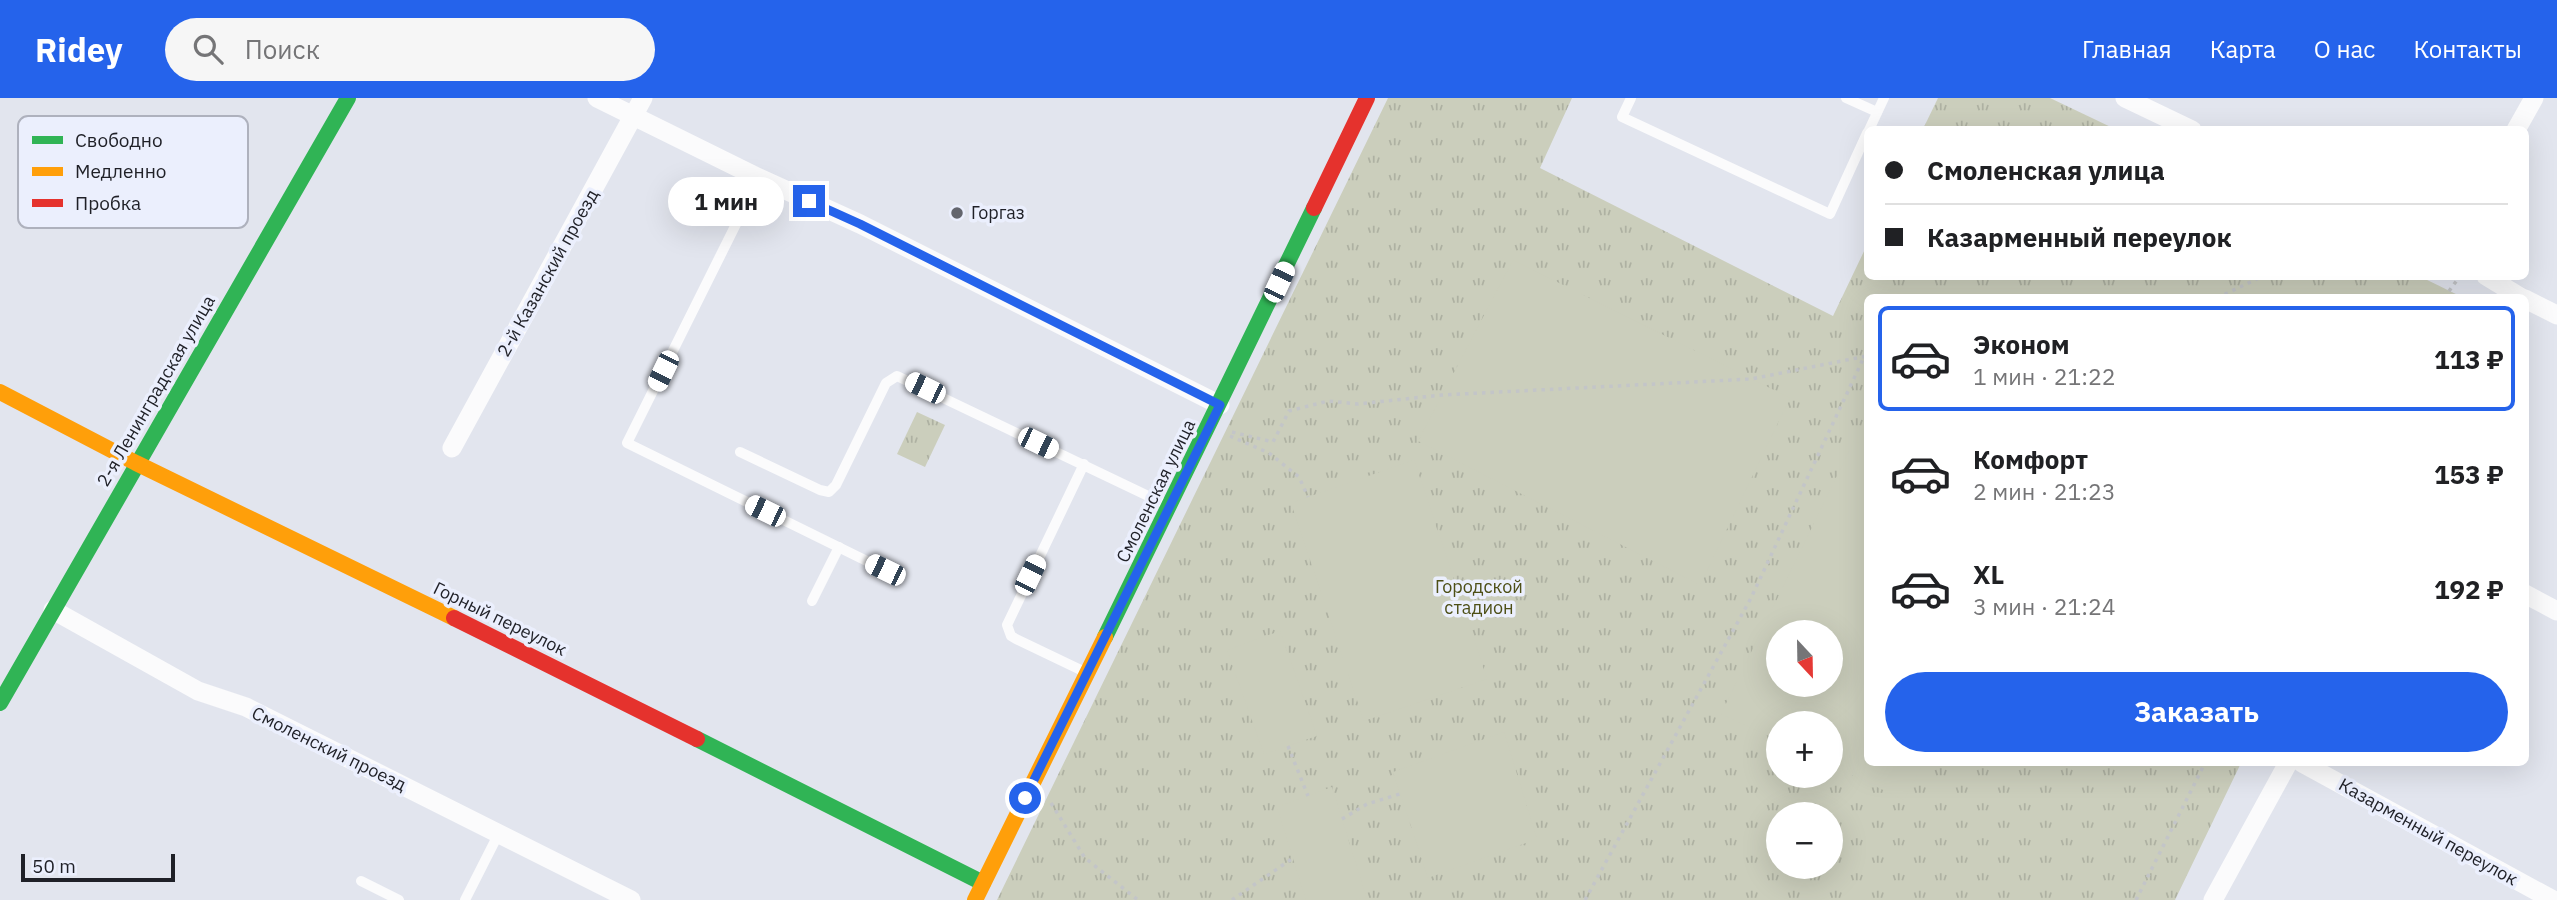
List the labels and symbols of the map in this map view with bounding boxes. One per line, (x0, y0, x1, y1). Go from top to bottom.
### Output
legend (18, 116, 248, 228)
text: Свободно (75, 128, 163, 152)
text: Медленно (75, 159, 166, 183)
callout: 1 мин (669, 176, 784, 226)
street label: 2-й Казанский проезд (492, 185, 603, 361)
route end (793, 185, 825, 217)
text: Пробка (75, 191, 141, 215)
place label: Горгаз (971, 201, 1025, 224)
marker: Горгаз (949, 205, 965, 221)
car (1261, 259, 1298, 305)
street label: 2-я Ленинградская улица (91, 291, 220, 490)
car (645, 348, 682, 394)
car (902, 369, 949, 407)
street label: Смоленская улица (1111, 415, 1200, 566)
car (1015, 424, 1062, 462)
car (742, 492, 789, 530)
car (862, 551, 909, 589)
car (1012, 552, 1049, 598)
park label: Городской стадион (1435, 575, 1523, 619)
street label: Горный переулок (430, 576, 571, 661)
north arrow (1766, 620, 1843, 696)
street label: Смоленский проезд (248, 701, 411, 796)
street label: Казарменный переулок (2335, 773, 2522, 890)
route start (1009, 782, 1041, 814)
scale bar (21, 851, 175, 883)

